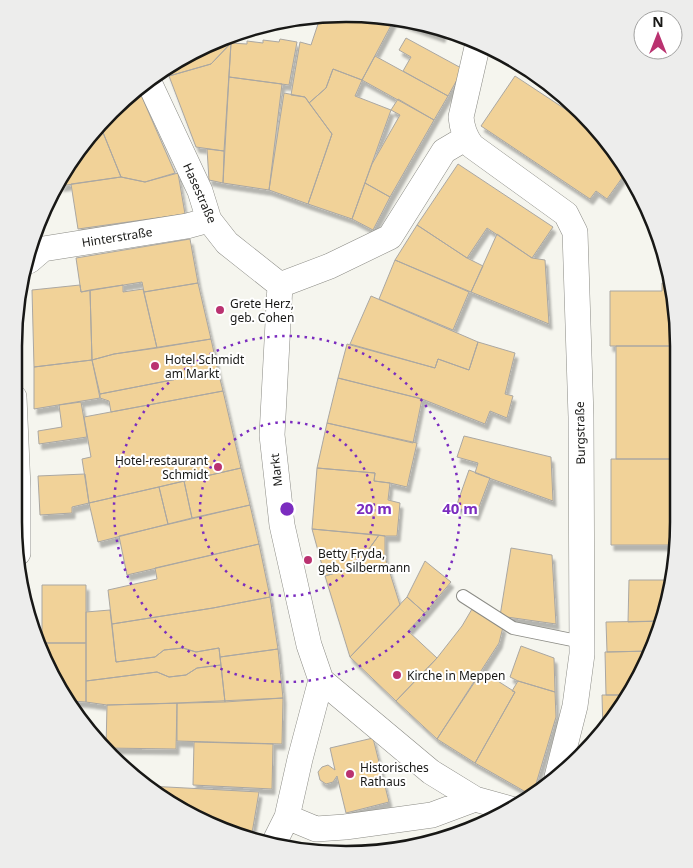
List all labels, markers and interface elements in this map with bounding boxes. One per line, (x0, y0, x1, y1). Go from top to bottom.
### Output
north arrow (633, 10, 683, 60)
text: N (652, 12, 664, 31)
street label: Hasestraße (179, 160, 221, 226)
street label: Hinterstraße (80, 223, 154, 251)
place label: Grete Herz, geb. Cohen (230, 295, 294, 326)
marker: Grete Herz, geb. Cohen (214, 304, 226, 316)
place label: Hotel Schmidt am Markt (165, 351, 245, 382)
marker: Hotel Schmidt am Markt (149, 360, 161, 372)
street label: Burgstraße (571, 401, 589, 465)
place label: Hotel-restaurant Schmidt (115, 452, 209, 483)
street label: Markt (266, 452, 286, 487)
marker: Hotel-restaurant Schmidt (212, 461, 224, 473)
text: 20 m (356, 498, 392, 518)
text: 40 m (442, 498, 478, 518)
centre of rings (278, 500, 296, 518)
place label: Betty Fryda, geb. Silbermann (318, 545, 411, 576)
marker: Betty Fryda, geb. Silbermann (302, 554, 314, 566)
place label: Kirche in Meppen (407, 667, 506, 684)
marker: Kirche in Meppen (391, 669, 403, 681)
place label: Historisches Rathaus (360, 759, 429, 790)
marker: Historisches Rathaus (344, 768, 356, 780)

